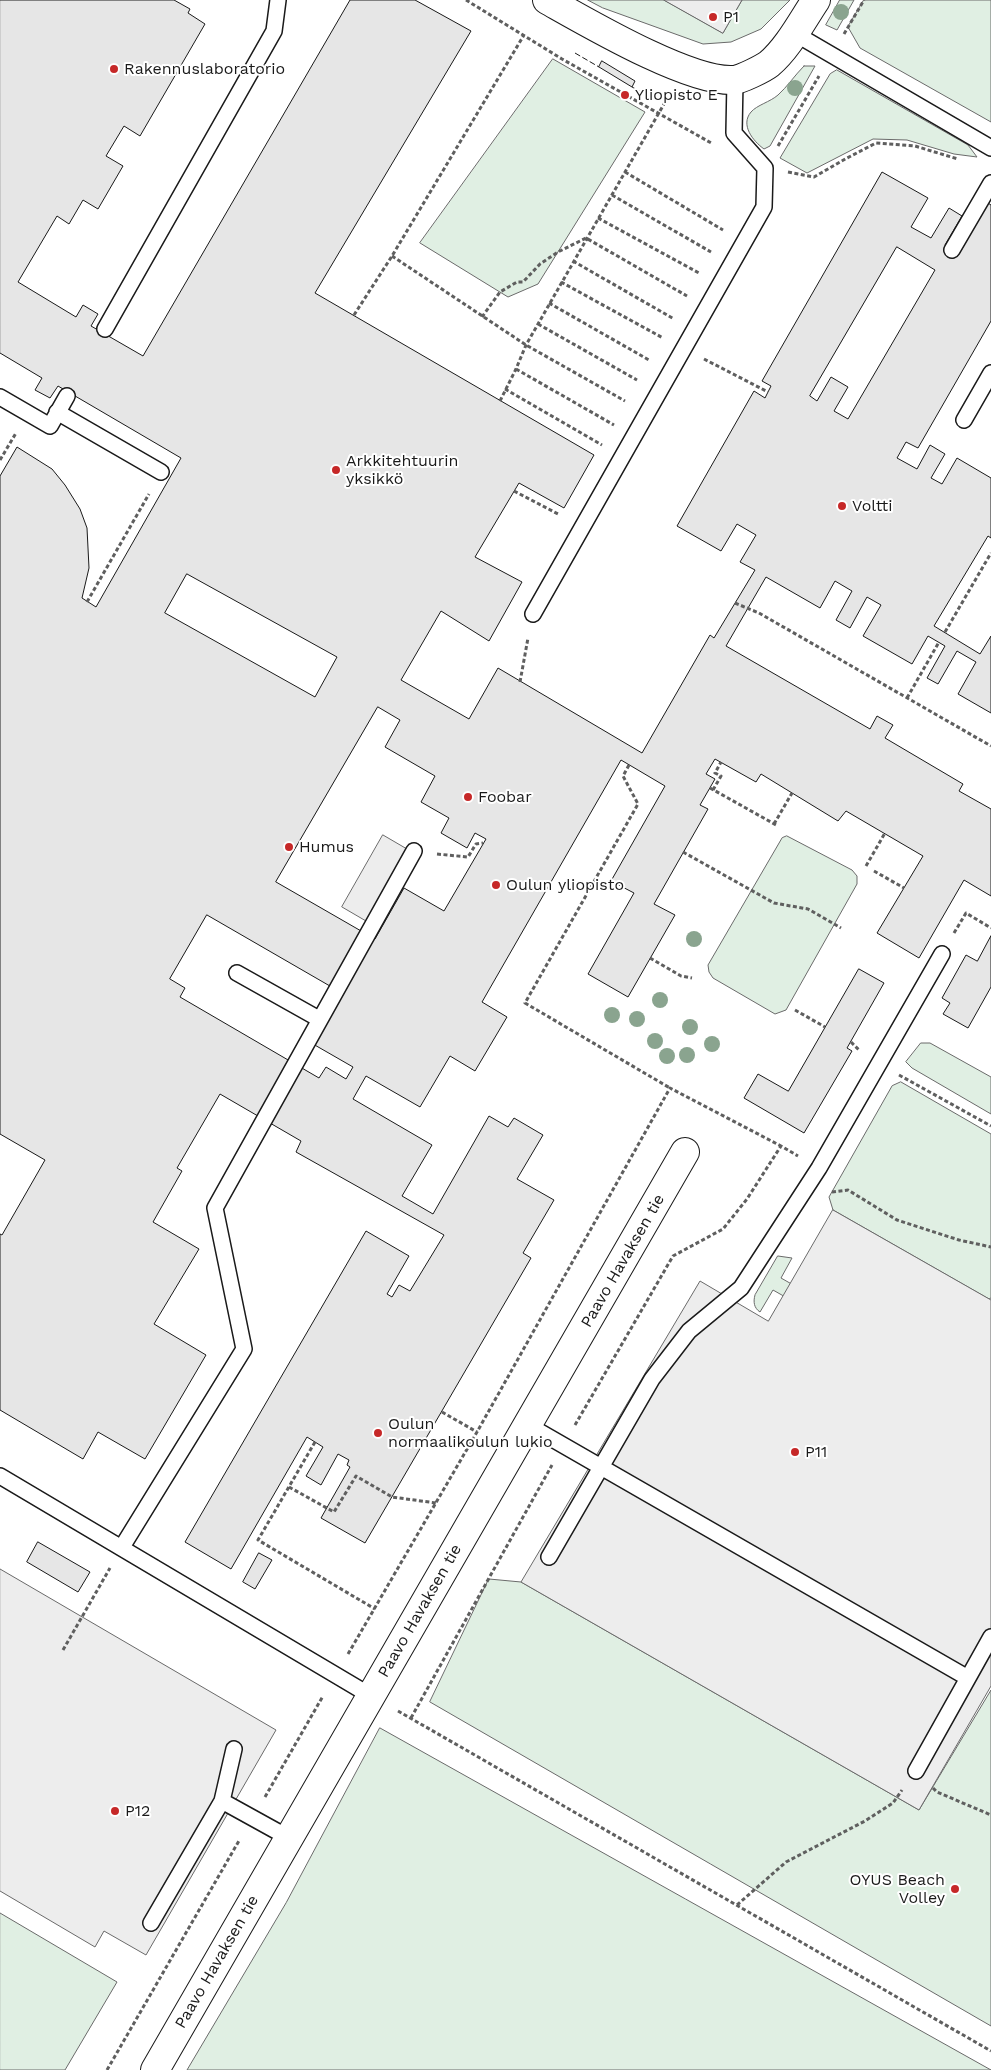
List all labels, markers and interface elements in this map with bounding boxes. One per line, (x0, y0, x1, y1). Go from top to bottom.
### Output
place label: P1 (723, 7, 739, 27)
marker: P1 (707, 11, 719, 23)
place label: Rakennuslaboratorio (124, 59, 285, 79)
marker: Rakennuslaboratorio (108, 63, 120, 75)
place label: Yliopisto E (635, 85, 718, 105)
marker: Yliopisto E (619, 89, 631, 101)
place label: Arkkitehtuurin yksikkö (346, 451, 458, 489)
marker: Arkkitehtuurin yksikkö (330, 464, 342, 476)
place label: Voltti (852, 496, 892, 516)
marker: Voltti (836, 500, 848, 512)
place label: Foobar (478, 787, 532, 807)
marker: Foobar (462, 791, 474, 803)
place label: Humus (299, 837, 354, 857)
marker: Humus (283, 841, 295, 853)
place label: Oulun yliopisto (506, 875, 624, 895)
marker: Oulun yliopisto (490, 879, 502, 891)
street label: Paavo Havaksen tie (577, 1191, 669, 1331)
place label: Oulun normaalikoulun lukio (388, 1414, 553, 1452)
marker: Oulun normaalikoulun lukio (372, 1427, 384, 1439)
place label: P11 (805, 1442, 827, 1462)
marker: P11 (789, 1446, 801, 1458)
street label: Paavo Havaksen tie (374, 1541, 466, 1681)
place label: P12 (125, 1801, 150, 1821)
marker: P12 (109, 1805, 121, 1817)
place label: OYUS Beach Volley (850, 1870, 945, 1908)
marker: OYUS Beach Volley (949, 1883, 961, 1895)
street label: Paavo Havaksen tie (171, 1892, 263, 2032)

